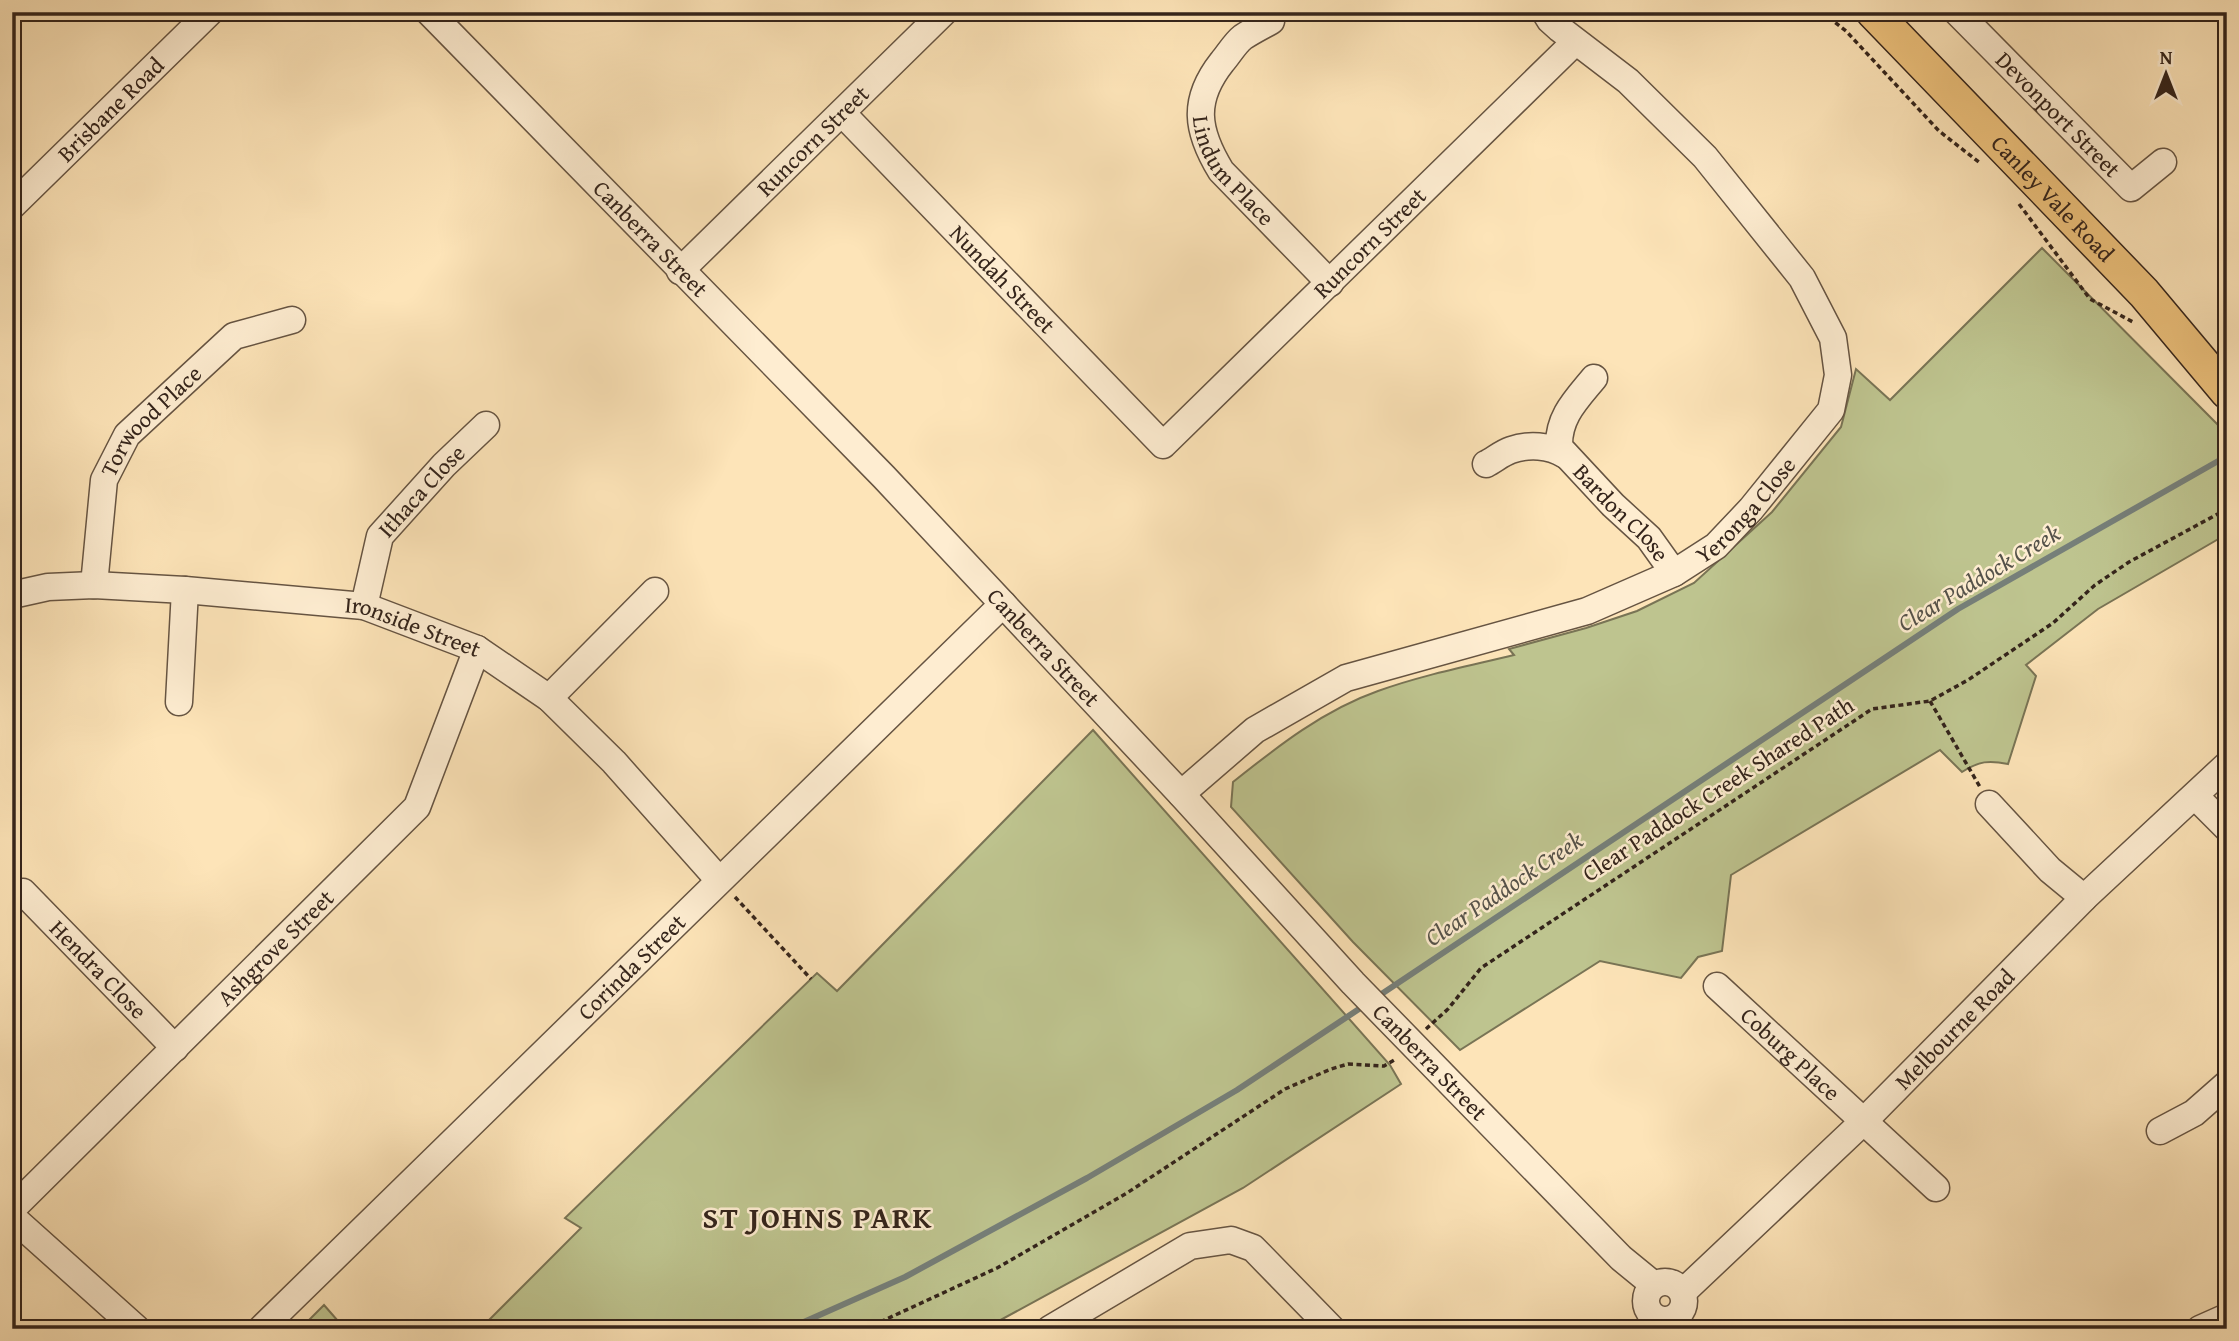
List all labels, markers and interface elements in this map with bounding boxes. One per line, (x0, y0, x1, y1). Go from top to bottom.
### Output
north arrow (2130, 38, 2200, 108)
text: N (2160, 43, 2173, 71)
street label: Devonport Street (1989, 44, 2129, 185)
street label: Brisbane Road (49, 49, 172, 169)
street label: Runcorn Street (749, 77, 876, 203)
street label: Lindum Place (1185, 114, 1282, 233)
street label: Canley Vale Road (1984, 127, 2123, 270)
street label: Canberra Street (586, 172, 716, 304)
street label: Runcorn Street (1306, 179, 1433, 305)
street label: Nundah Street (942, 217, 1063, 340)
street label: Torwood Place (92, 357, 209, 482)
street label: Ithaca Close (370, 436, 472, 544)
street label: Yeronga Close (1689, 449, 1803, 571)
street label: Bardon Close (1566, 456, 1678, 568)
water label: Clear Paddock Creek (1891, 515, 2067, 640)
street label: Canberra Street (980, 580, 1108, 714)
street label: Ironside Street (343, 587, 486, 665)
street label: Clear Paddock Creek Shared Path (1575, 688, 1860, 889)
water label: Clear Paddock Creek (1418, 823, 1590, 955)
street label: Ashgrove Street (209, 882, 341, 1013)
street label: Corinda Street (570, 906, 693, 1027)
street label: Hendra Close (43, 912, 155, 1026)
street label: Melbourne Road (1887, 960, 2022, 1097)
street label: Canberra Street (1366, 996, 1495, 1128)
street label: Coburg Place (1734, 999, 1848, 1108)
district label: ST JOHNS PARK (703, 1195, 933, 1239)

